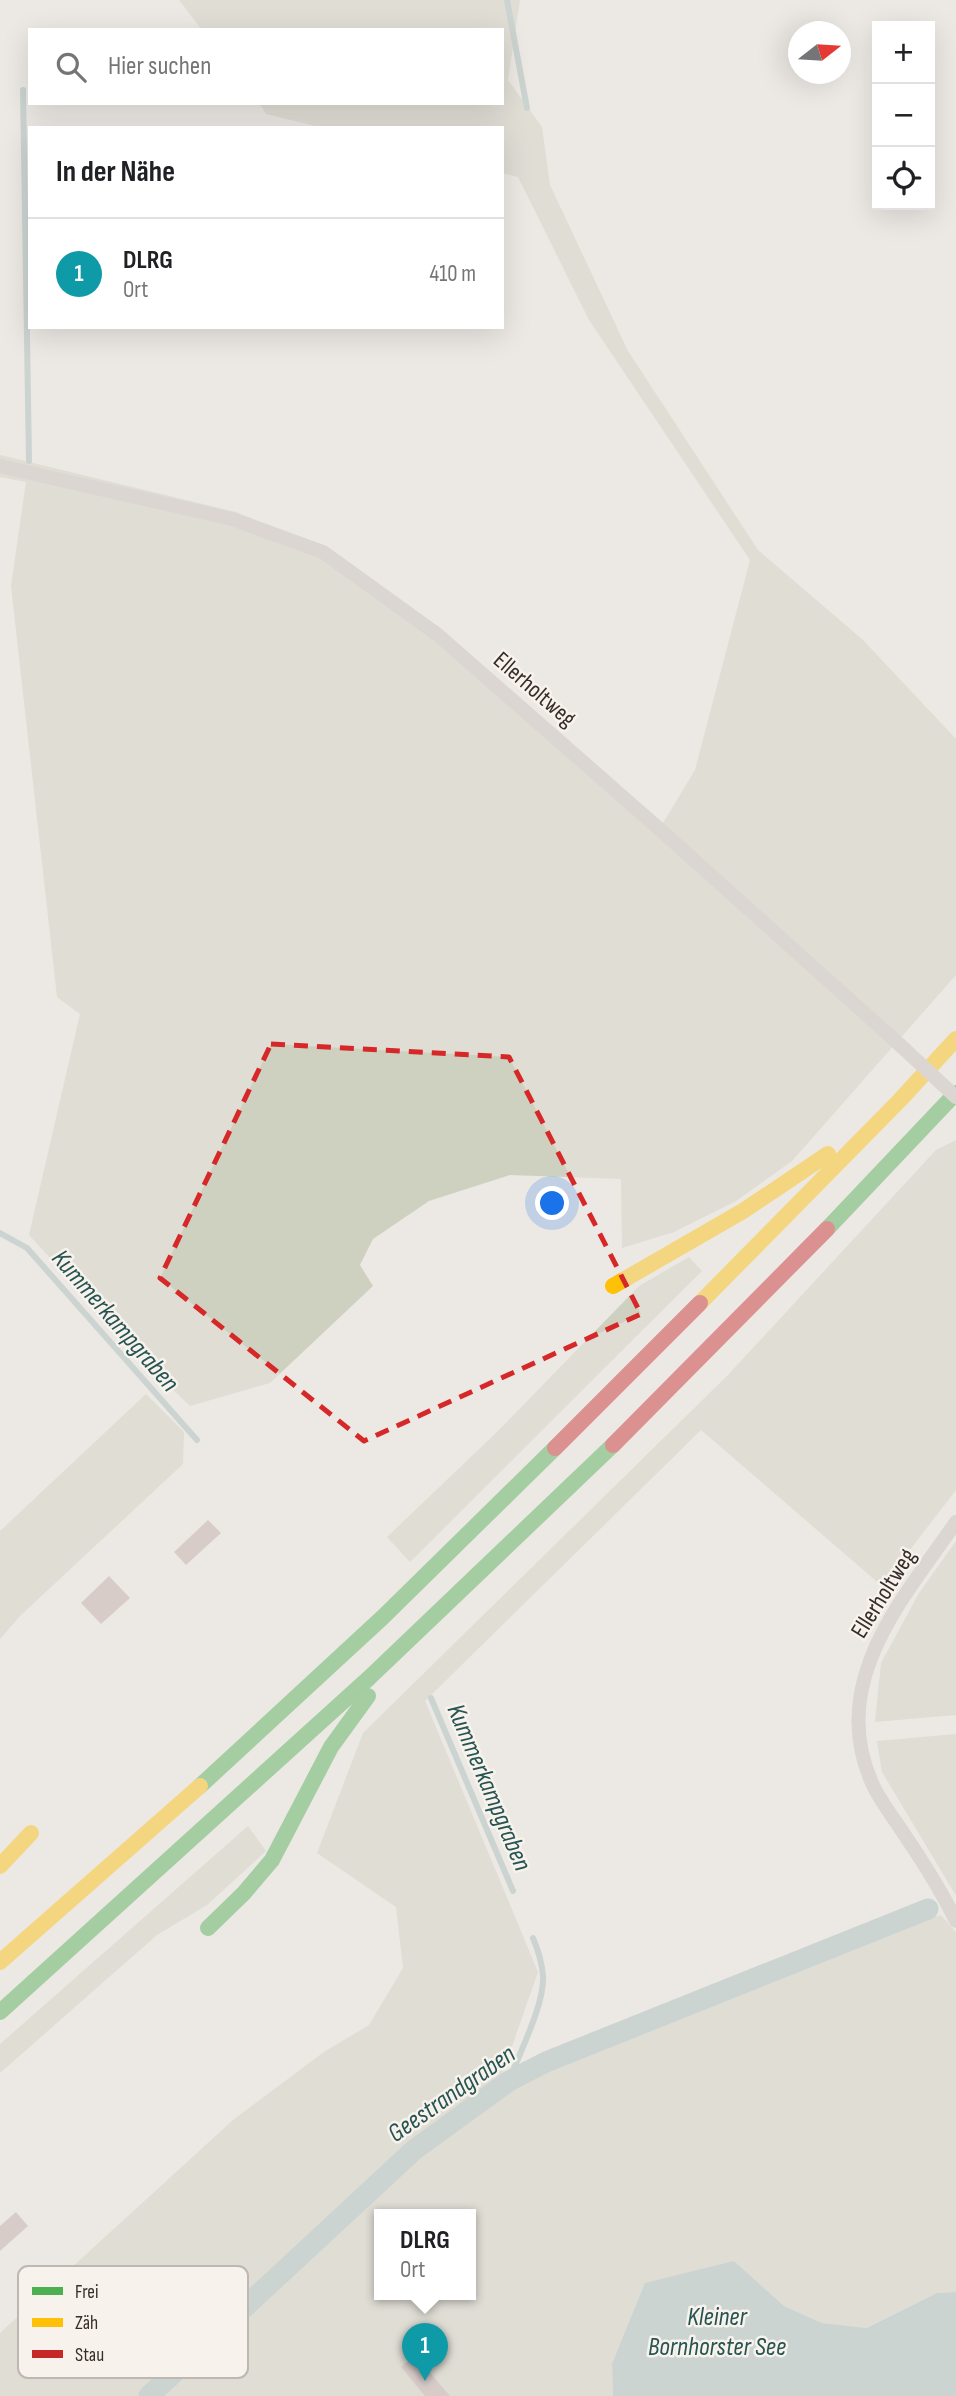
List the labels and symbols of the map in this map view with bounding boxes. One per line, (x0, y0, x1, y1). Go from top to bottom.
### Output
north arrow (788, 21, 851, 84)
street label: Ellerholtweg (487, 646, 582, 733)
your location (535, 1186, 569, 1220)
water label: Kummerkampgraben (45, 1244, 185, 1398)
street label: Ellerholtweg (845, 1543, 922, 1643)
water label: Kummerkampgraben (440, 1699, 538, 1876)
water label: Geestrandgraben (382, 2039, 522, 2150)
legend (18, 2266, 248, 2378)
text: Frei (75, 2281, 99, 2304)
water label: Kleiner Bornhorster See (648, 2302, 786, 2363)
text: Zäh (75, 2312, 98, 2335)
pin: 1 (402, 2323, 448, 2381)
text: Stau (75, 2344, 104, 2367)

